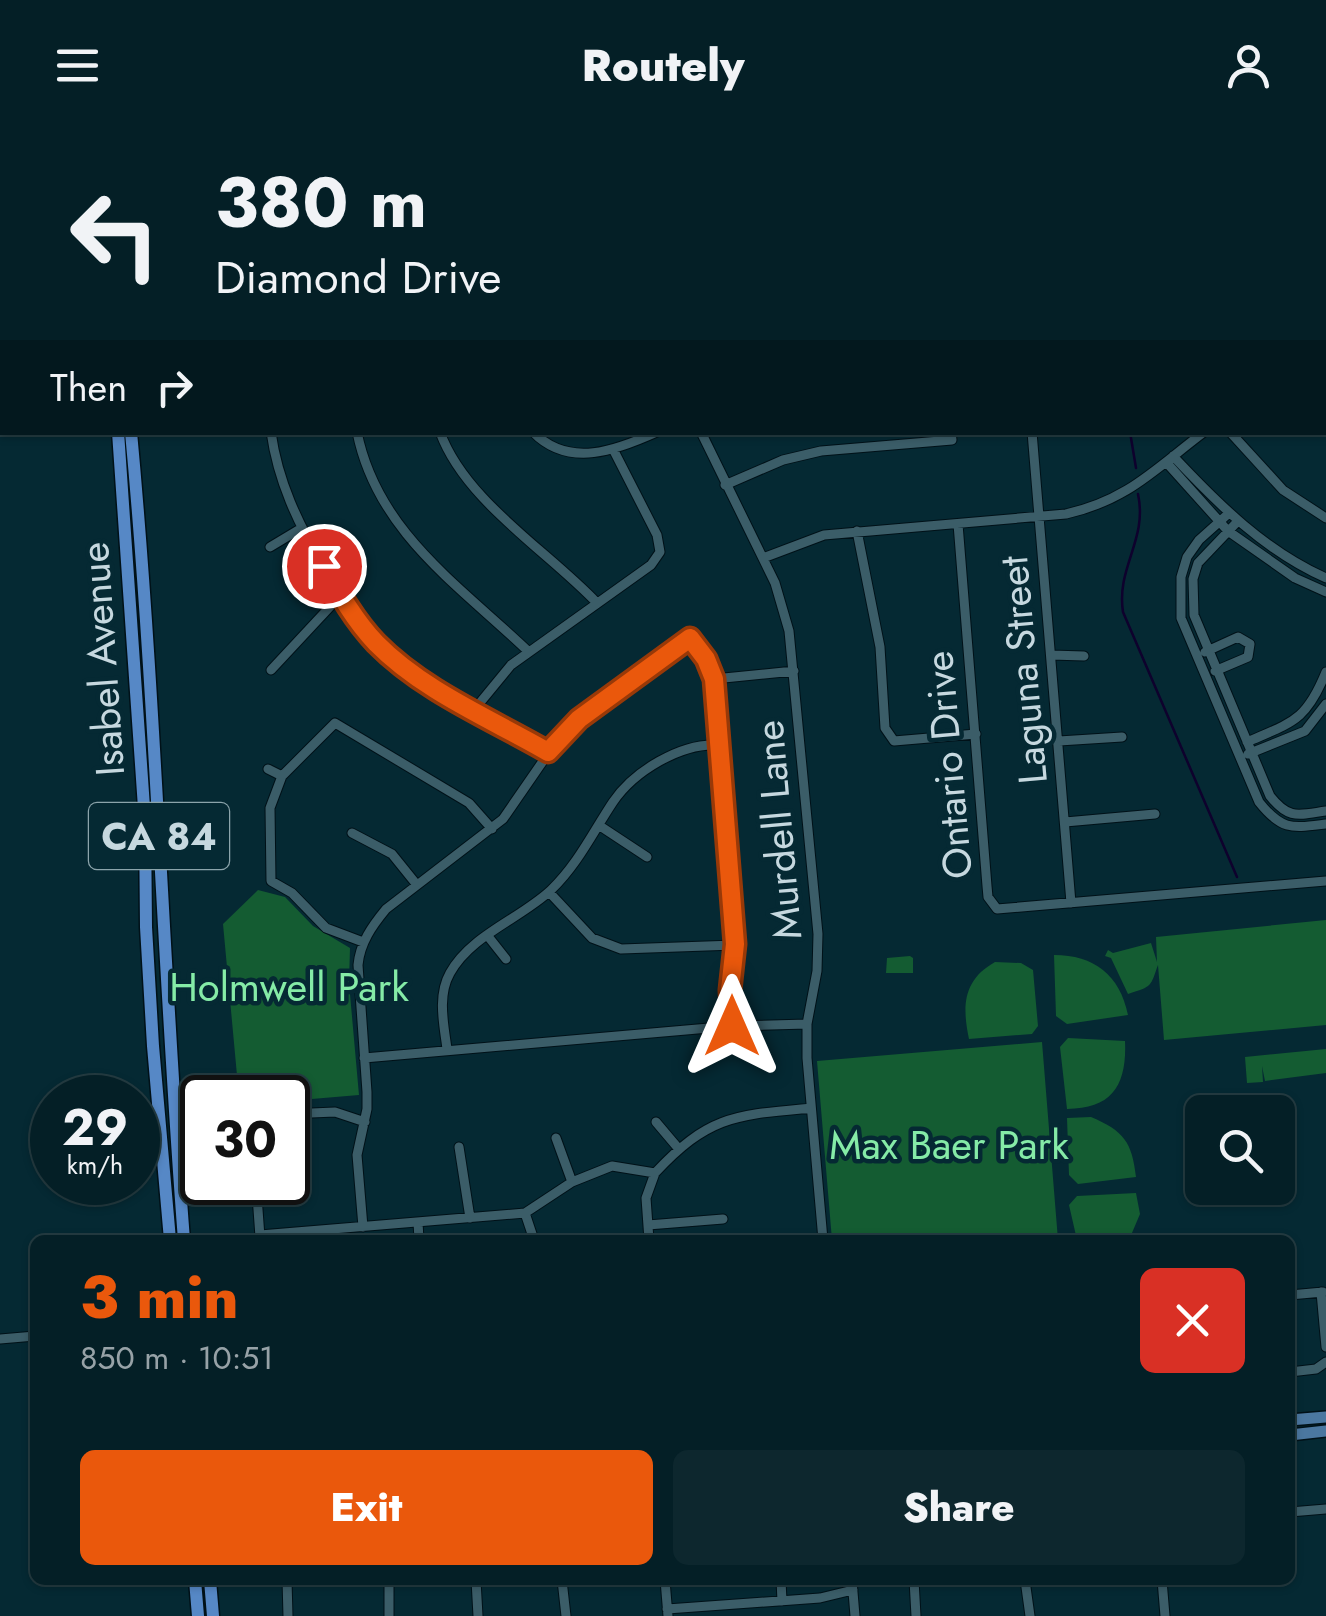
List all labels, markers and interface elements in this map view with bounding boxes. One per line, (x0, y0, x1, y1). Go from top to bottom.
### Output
text: Routely (581, 33, 745, 98)
icon: menu (50, 38, 105, 93)
icon: person (1221, 38, 1276, 93)
text: 380 m (215, 152, 427, 253)
icon: left (50, 170, 180, 300)
text: Diamond Drive (215, 245, 501, 310)
text: Then (50, 360, 127, 415)
icon: right (147, 360, 202, 415)
pin (282, 524, 367, 609)
icon: arrive (297, 539, 352, 594)
street label: Isabel Avenue (65, 540, 139, 778)
street label: Laguna Street (984, 553, 1062, 786)
street label: Ontario Drive (909, 649, 987, 881)
street label: Murdell Lane (740, 718, 816, 942)
road number: CA 84 (89, 803, 229, 869)
park label: Holmwell Park (169, 958, 409, 1016)
position arrow (680, 974, 784, 1078)
speed limit sign: 30 (180, 1075, 310, 1205)
text: 29 (62, 1091, 128, 1164)
map controls (1185, 1095, 1295, 1205)
button: search (1185, 1095, 1295, 1205)
park label: Max Baer Park (829, 1116, 1069, 1174)
text: km/h (67, 1147, 123, 1183)
text: 3 min (80, 1254, 239, 1341)
button: close (1140, 1268, 1245, 1373)
text: 850 m · 10:51 (80, 1335, 274, 1381)
button: Exit (80, 1450, 653, 1565)
button: Share (673, 1450, 1245, 1565)

